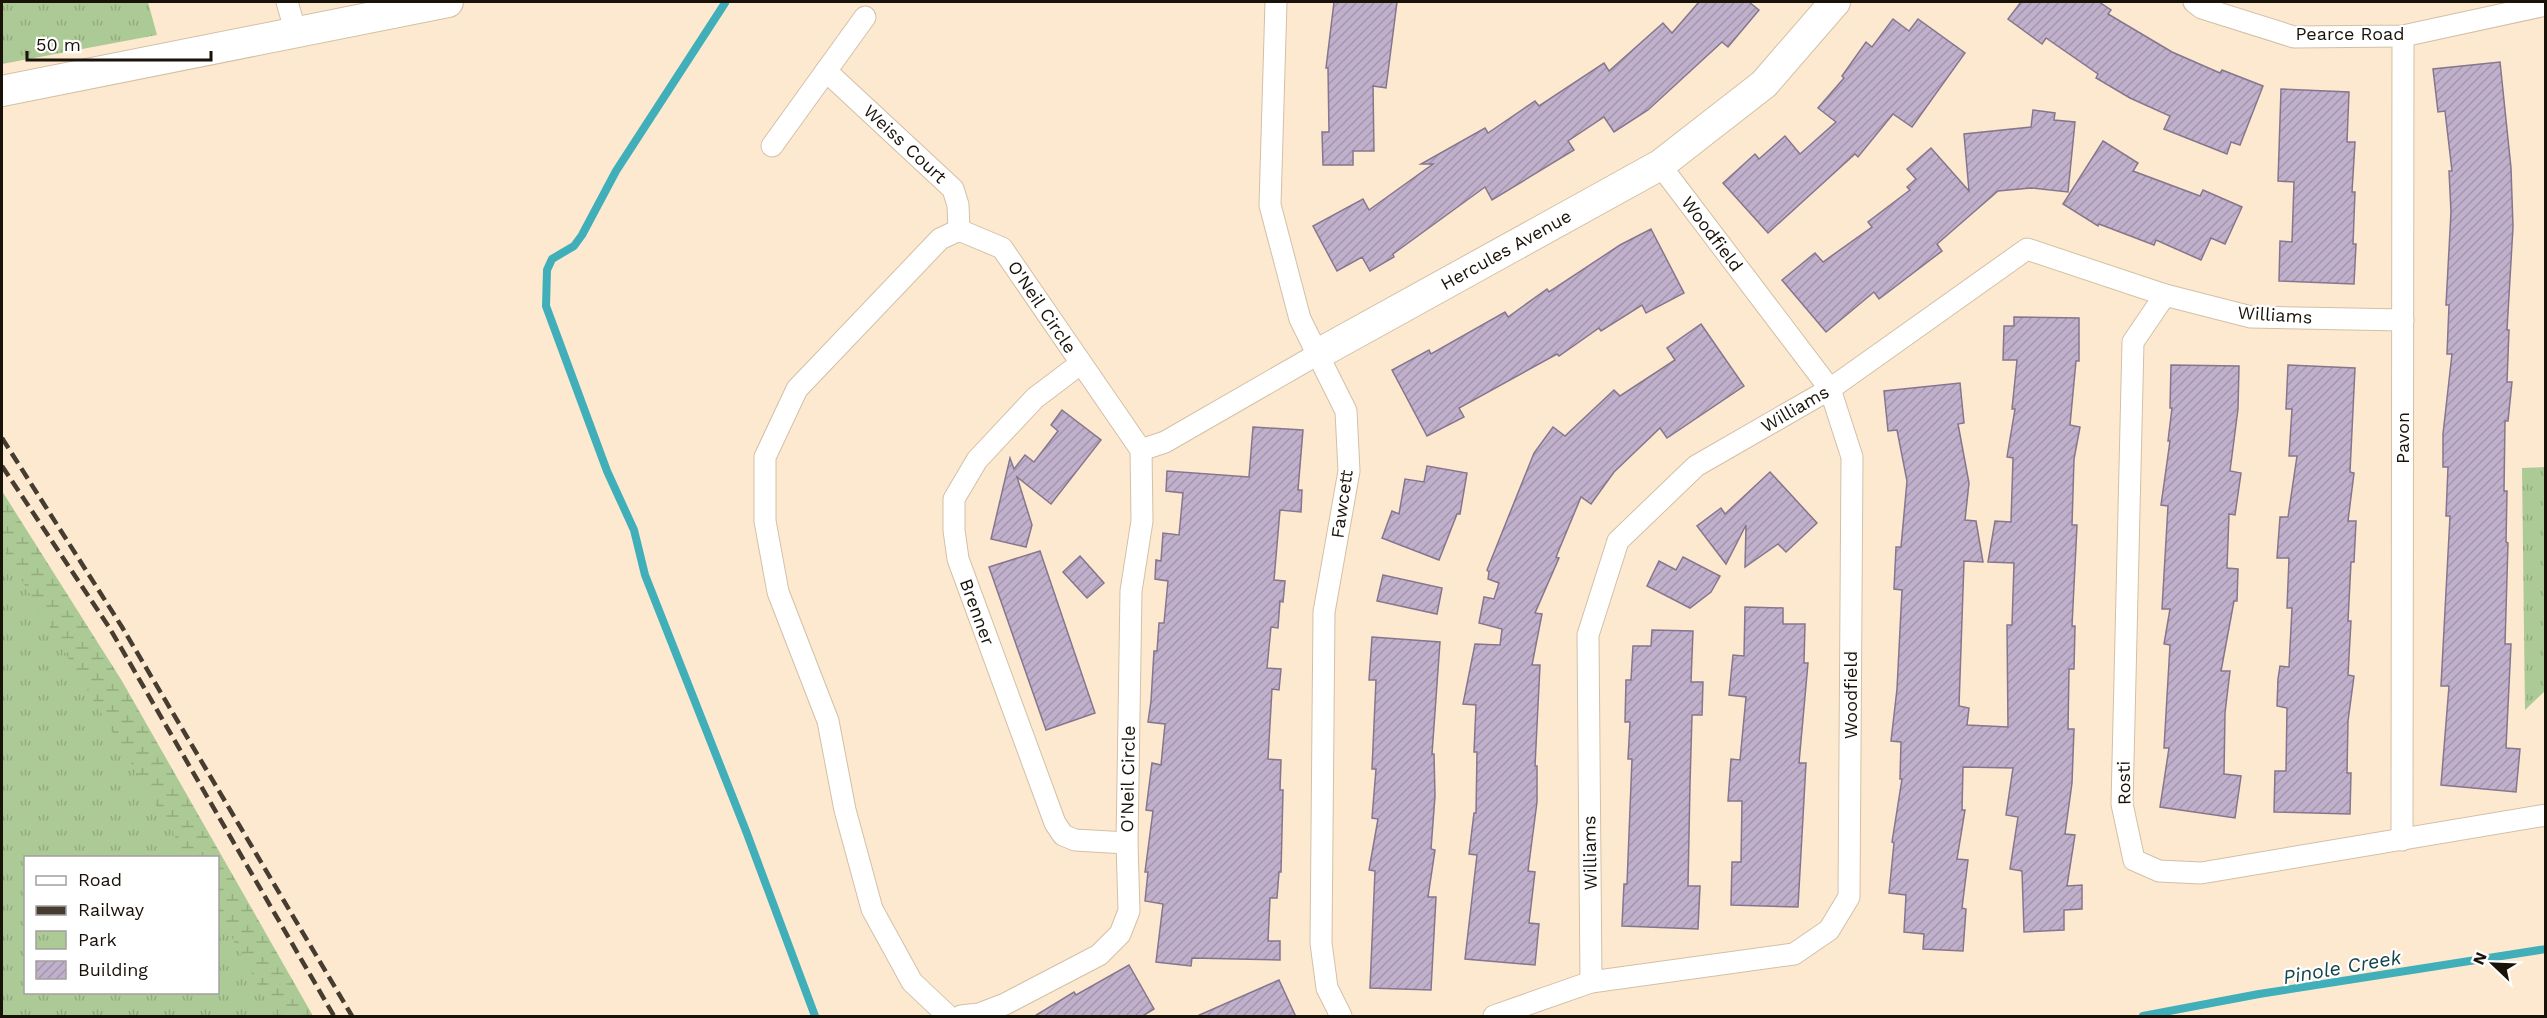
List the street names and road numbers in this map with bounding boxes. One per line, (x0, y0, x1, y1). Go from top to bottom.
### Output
street label: Pearce Road (2296, 23, 2405, 44)
street label: Weiss Court (860, 100, 951, 188)
street label: Woodfield (1677, 192, 1747, 275)
street label: Hercules Avenue (1437, 205, 1575, 294)
street label: O'Neil Circle (1004, 256, 1081, 357)
street label: Williams (2237, 301, 2313, 328)
street label: Williams (1757, 381, 1832, 436)
street label: Pavon (2392, 412, 2413, 464)
street label: Fawcett (1326, 468, 1357, 540)
street label: Brenner (956, 576, 999, 648)
street label: Woodfield (1840, 651, 1861, 739)
street label: O'Neil Circle (1116, 725, 1139, 833)
street label: Rosti (2113, 761, 2134, 805)
street label: Williams (1578, 815, 1601, 891)

